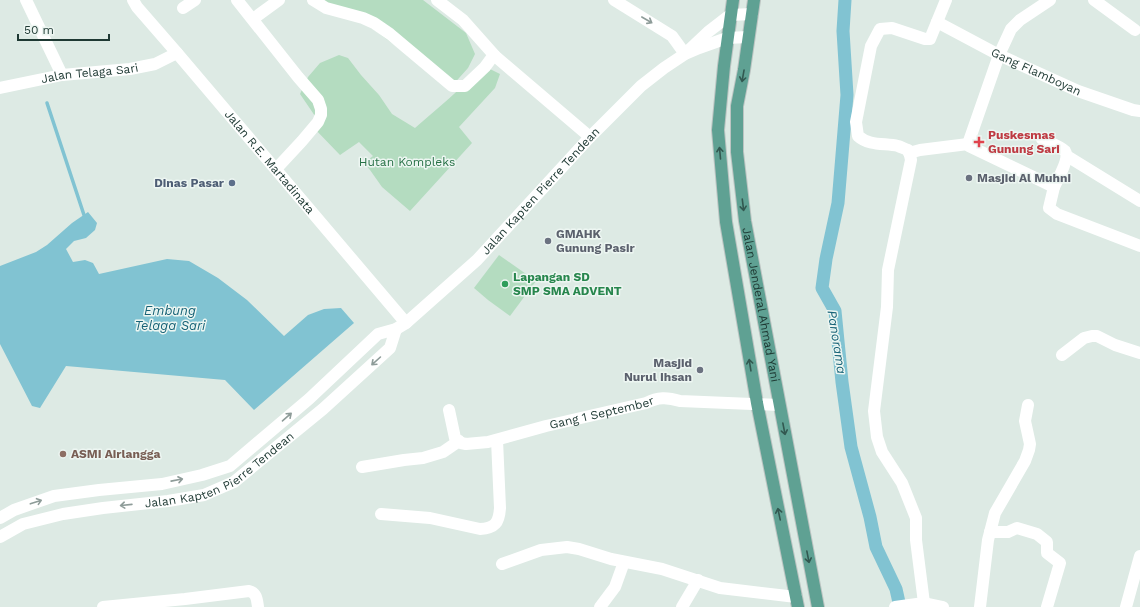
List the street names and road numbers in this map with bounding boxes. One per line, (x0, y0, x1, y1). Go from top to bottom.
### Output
street label: Gang Flamboyan (989, 45, 1083, 98)
street label: Jalan Telaga Sari (40, 60, 140, 86)
street label: Jalan R.E. Martadinata (222, 107, 317, 217)
street label: Jalan Kapten Pierre Tendean (479, 125, 602, 257)
street label: Jalan Jenderal Ahmad Yani (739, 226, 782, 383)
street label: Gang 1 September (548, 393, 656, 432)
street label: Jalan Kapten Pierre Tendean (144, 429, 297, 510)

